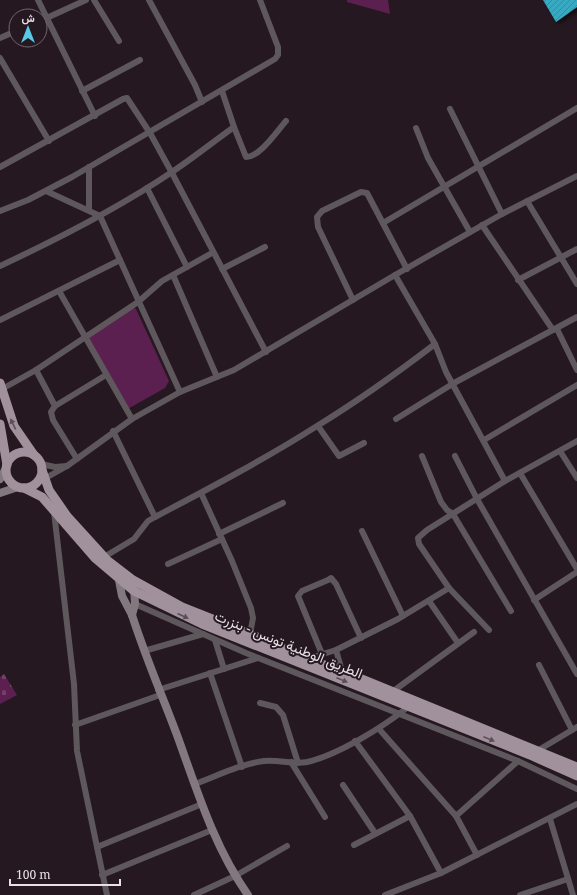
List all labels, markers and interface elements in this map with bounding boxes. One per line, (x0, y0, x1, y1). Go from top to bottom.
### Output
north arrow (8, 8, 48, 48)
text: ش (21, 10, 35, 25)
one-way arrow (10, 418, 16, 430)
street label: الطريق الوطنية تونس - بنزرت (212, 606, 366, 682)
one-way arrow (177, 613, 188, 619)
one-way arrow (337, 677, 348, 683)
one-way arrow (484, 736, 496, 742)
scale bar (10, 861, 120, 887)
text: 100 m (16, 866, 51, 883)

